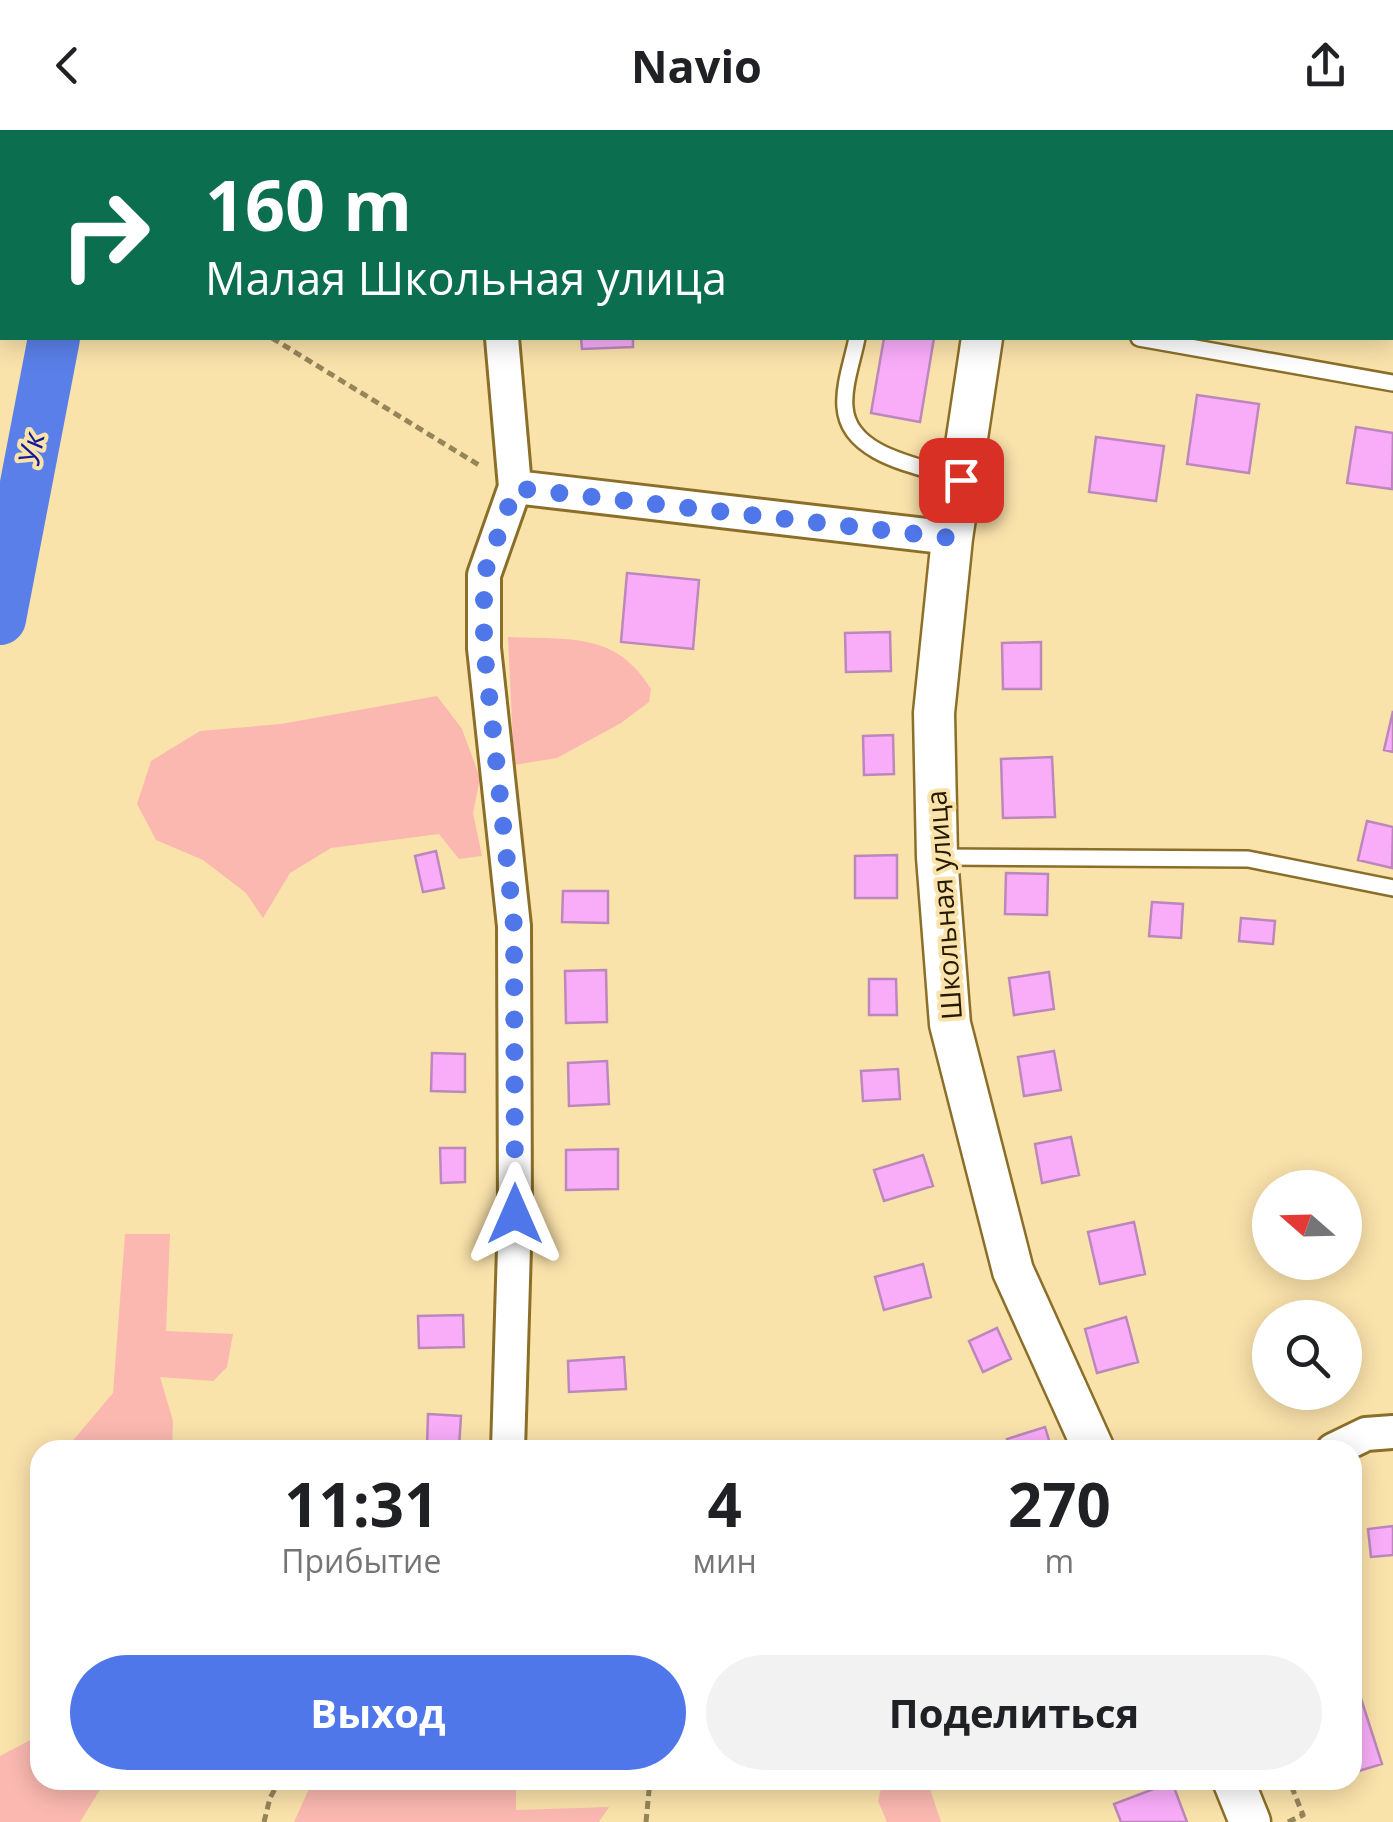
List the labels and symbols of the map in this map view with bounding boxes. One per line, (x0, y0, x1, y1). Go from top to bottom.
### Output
water label: Ук (7, 428, 54, 469)
pin (919, 438, 1004, 523)
street label: Школьная улица (916, 789, 970, 1021)
position arrow (463, 1162, 567, 1266)
north arrow (1252, 1170, 1362, 1280)

